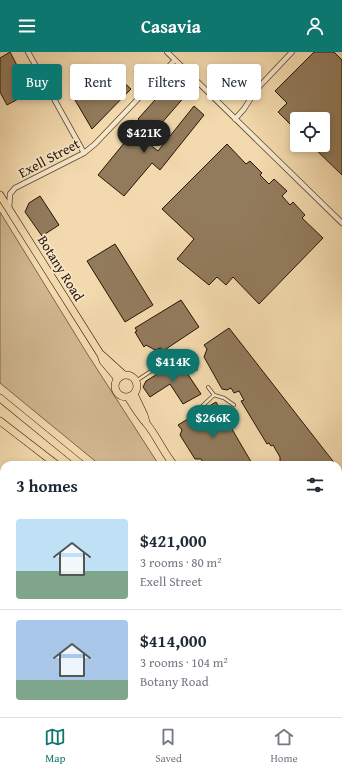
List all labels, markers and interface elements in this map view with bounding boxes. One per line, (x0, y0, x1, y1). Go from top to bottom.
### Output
text: Casavia (141, 13, 201, 40)
icon: menu (16, 15, 38, 37)
icon: person (304, 15, 326, 37)
chip: Buy (12, 64, 62, 100)
chip: Rent (70, 64, 126, 100)
chip: Filters (134, 64, 199, 100)
chip: New (207, 64, 261, 100)
map controls (290, 112, 330, 152)
button: locate (290, 112, 330, 152)
pin: $421K (116, 120, 172, 154)
text: $421K (126, 123, 162, 142)
street label: Exell Street (15, 133, 83, 183)
street label: Botany Road (33, 231, 89, 305)
pin: $414K (145, 349, 201, 383)
text: $414K (155, 352, 191, 371)
pin: $266K (185, 405, 241, 439)
text: $266K (195, 408, 231, 427)
text: 3 homes (16, 473, 78, 498)
icon: filters (304, 474, 326, 496)
text: $421,000 (140, 528, 206, 553)
icon: home (48, 535, 96, 583)
text: 3 rooms · 80 m² (140, 553, 222, 572)
text: Exell Street (140, 572, 202, 591)
text: $414,000 (140, 628, 206, 653)
icon: home (48, 636, 96, 684)
text: 3 rooms · 104 m² (140, 653, 228, 672)
text: Botany Road (140, 672, 209, 691)
tab: Map (44, 726, 66, 766)
tab: Saved (155, 726, 182, 766)
tab: Home (271, 726, 298, 766)

